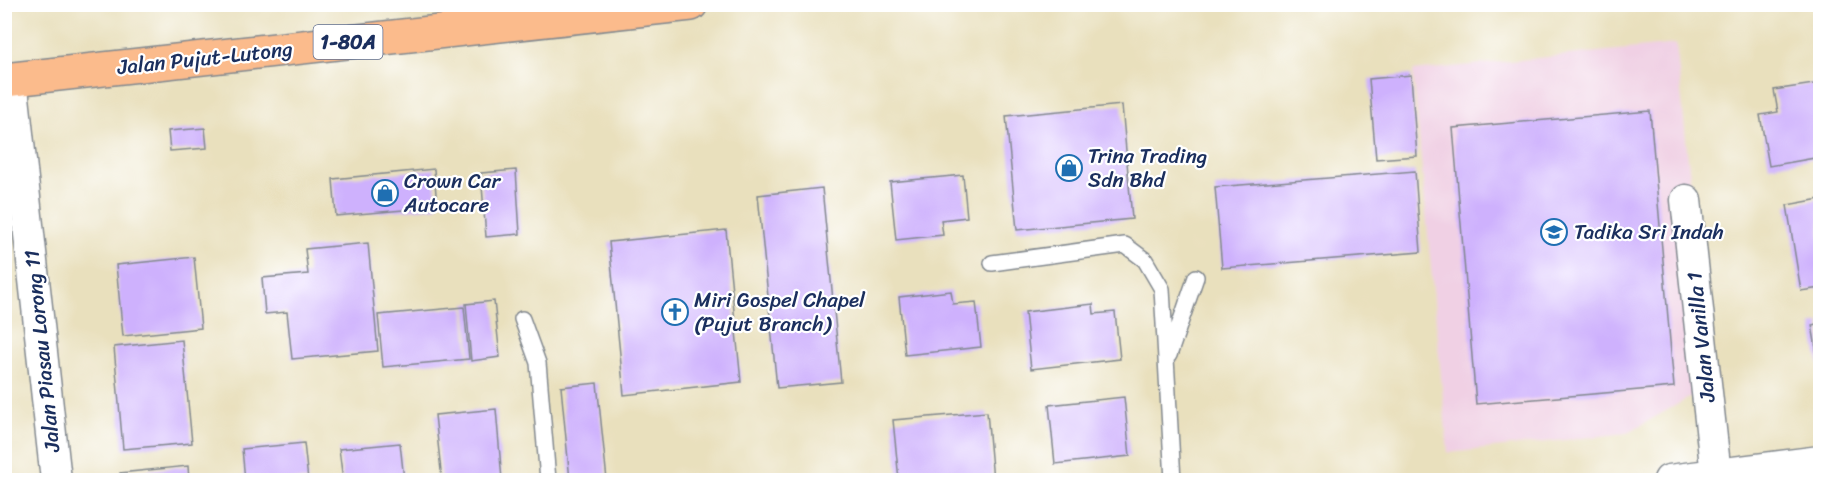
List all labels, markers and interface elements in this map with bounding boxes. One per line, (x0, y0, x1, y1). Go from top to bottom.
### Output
road number: 1-80A (314, 25, 382, 59)
street label: Jalan Pujut-Lutong (114, 30, 295, 86)
place label: Trina Trading Sdn Bhd (1088, 137, 1207, 199)
shop icon: Trina Trading Sdn Bhd (1054, 153, 1084, 183)
place label: Crown Car Autocare (403, 162, 501, 224)
shop icon: Crown Car Autocare (370, 178, 400, 208)
place label: Tadika Sri Indah (1574, 213, 1724, 251)
school or university icon: Tadika Sri Indah (1539, 217, 1569, 247)
street label: Jalan Piasau Lorong 11 (12, 248, 72, 455)
street label: Jalan Vanilla 1 (1675, 270, 1727, 405)
place label: Miri Gospel Chapel (Pujut Branch) (694, 281, 866, 343)
church icon: Miri Gospel Chapel (Pujut Branch) (660, 297, 690, 327)

